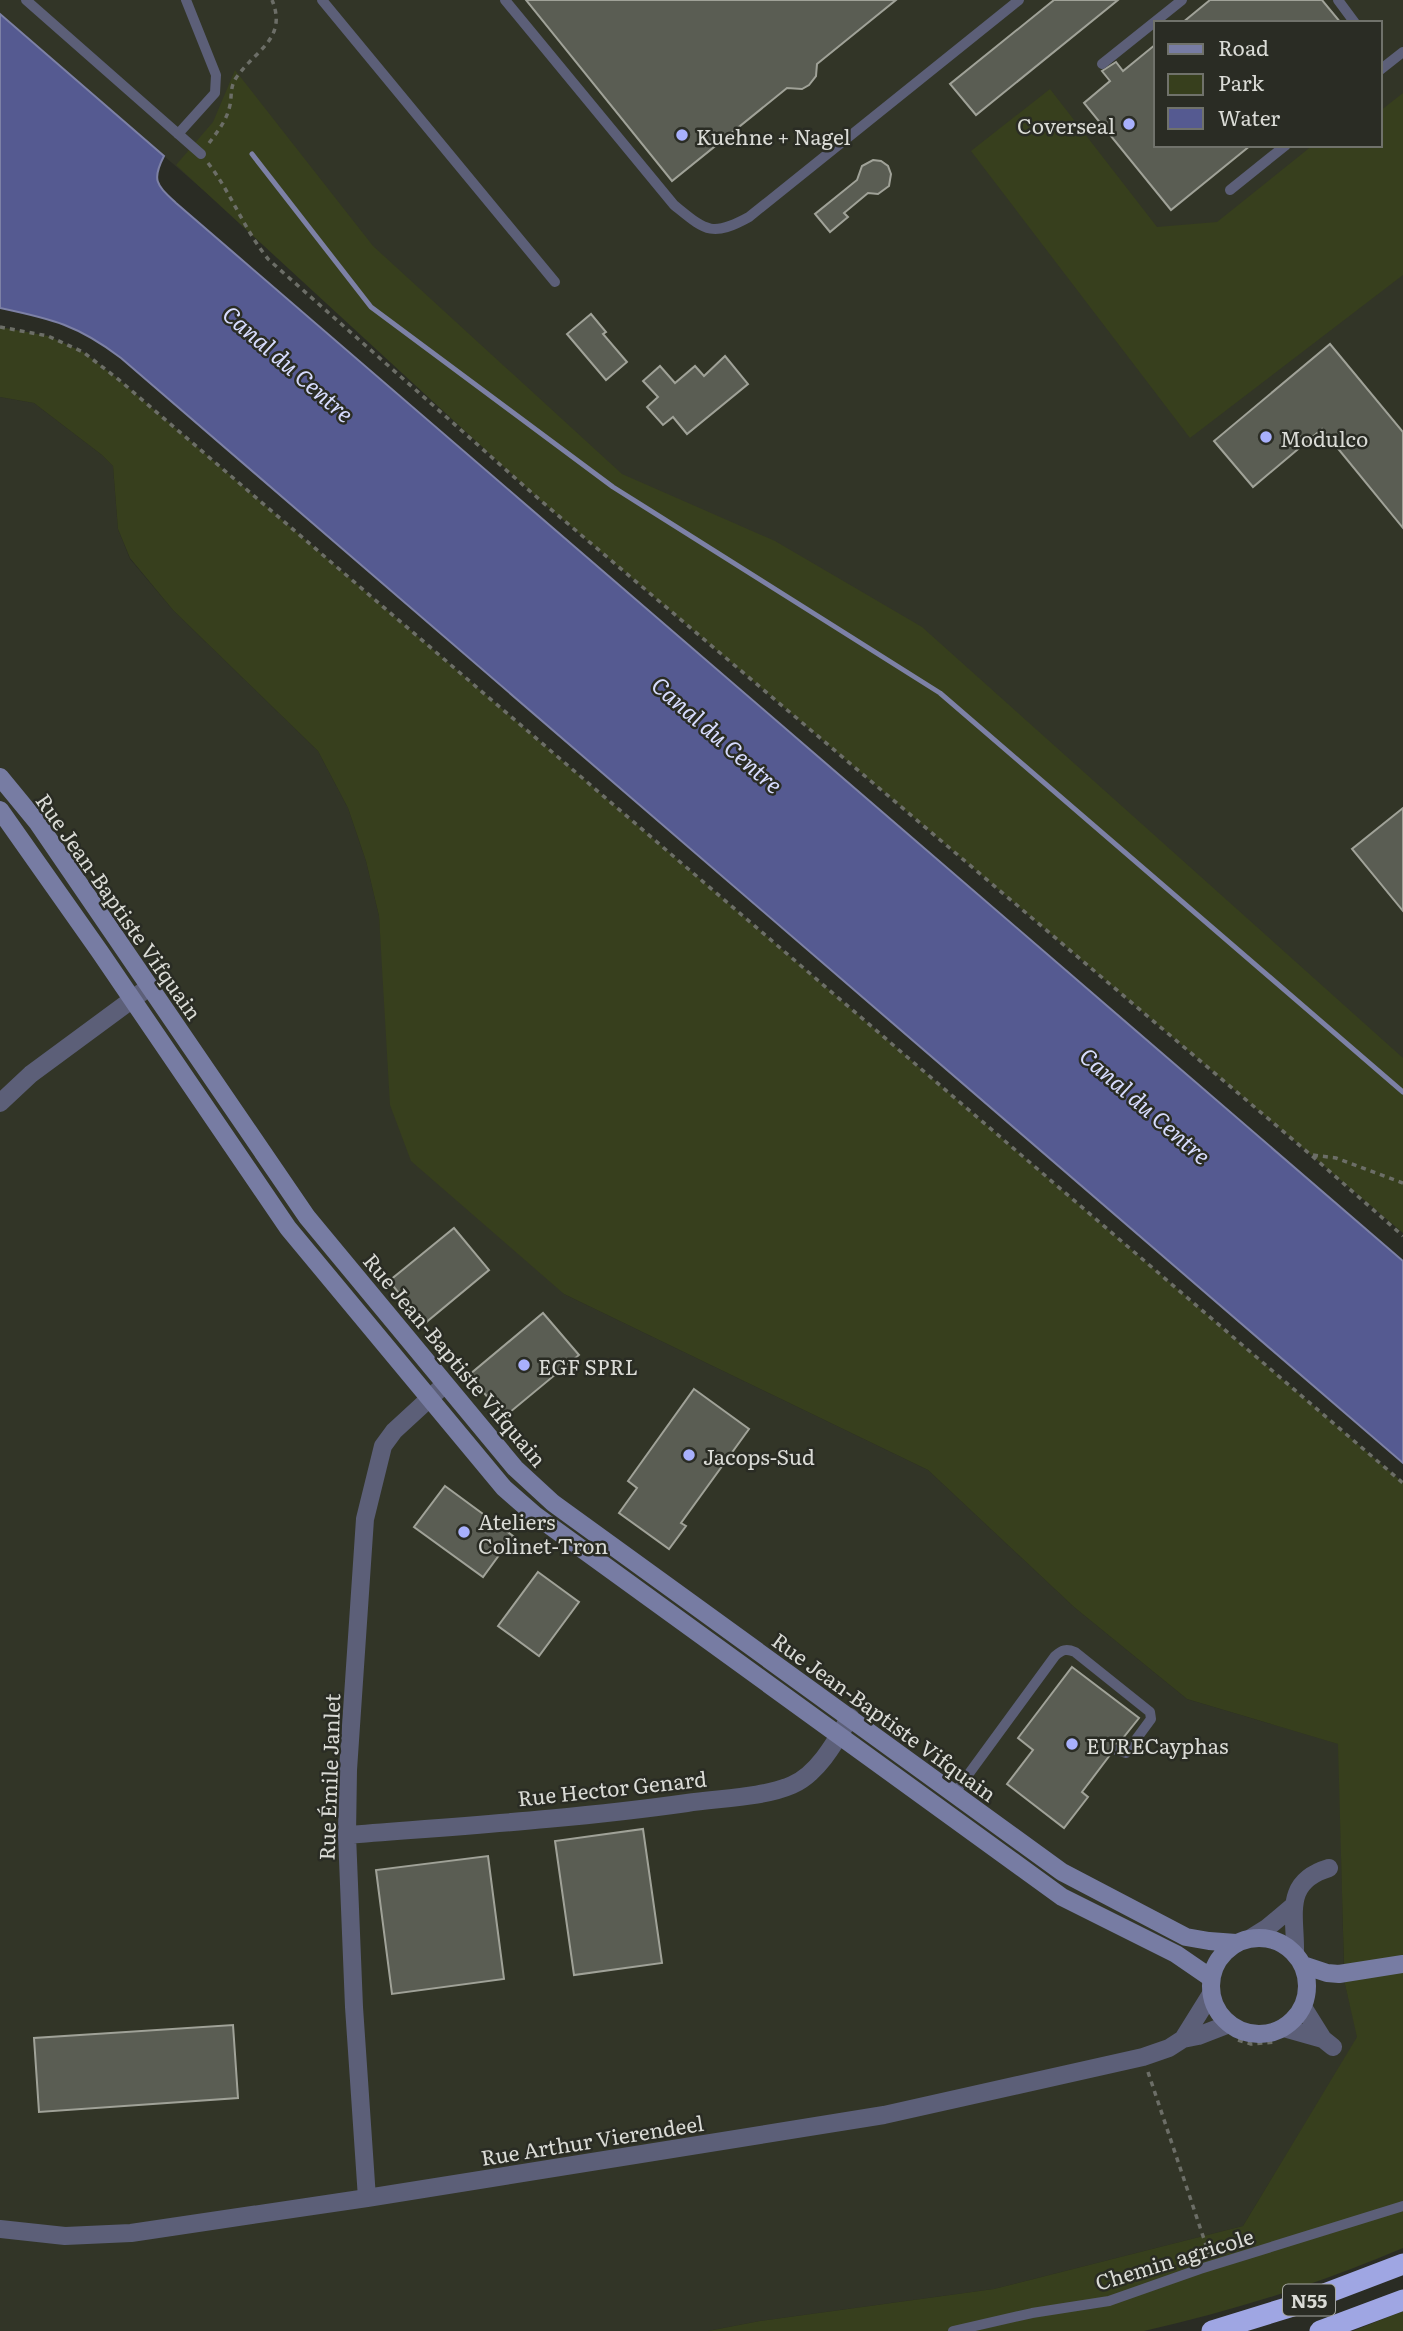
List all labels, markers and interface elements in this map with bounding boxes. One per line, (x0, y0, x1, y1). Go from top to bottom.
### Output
legend (1154, 21, 1382, 147)
text: Road (1218, 31, 1269, 62)
text: Park (1218, 66, 1264, 97)
text: Water (1218, 101, 1280, 132)
place label: Coverseal (1017, 109, 1115, 140)
marker: Coverseal (1121, 116, 1137, 132)
place label: Kuehne + Nagel (696, 120, 851, 151)
marker: Kuehne + Nagel (674, 127, 690, 143)
water label: Canal du Centre (216, 296, 362, 430)
place label: Modulco (1280, 422, 1368, 453)
marker: Modulco (1258, 429, 1274, 445)
water label: Canal du Centre (645, 667, 791, 801)
street label: Rue Jean-Baptiste Vifquain (30, 786, 210, 1026)
water label: Canal du Centre (1073, 1038, 1219, 1172)
street label: Rue Jean-Baptiste Vifquain (357, 1245, 555, 1473)
place label: EGF SPRL (538, 1350, 638, 1381)
marker: EGF SPRL (516, 1357, 532, 1373)
place label: Jacops-Sud (703, 1440, 815, 1471)
marker: Jacops-Sud (681, 1447, 697, 1463)
place label: Ateliers Colinet-Tron (478, 1505, 608, 1560)
marker: Ateliers Colinet-Tron (456, 1524, 472, 1540)
street label: Rue Jean-Baptiste Vifquain (766, 1624, 1004, 1808)
street label: Rue Émile Janlet (310, 1692, 346, 1861)
place label: EURECayphas (1086, 1729, 1228, 1760)
marker: EURECayphas (1064, 1736, 1080, 1752)
street label: Rue Hector Genard (516, 1762, 708, 1812)
street label: Rue Arthur Vierendeel (478, 2106, 706, 2172)
street label: Chemin agricole (1091, 2219, 1257, 2297)
road number: N55 (1283, 2284, 1335, 2316)

